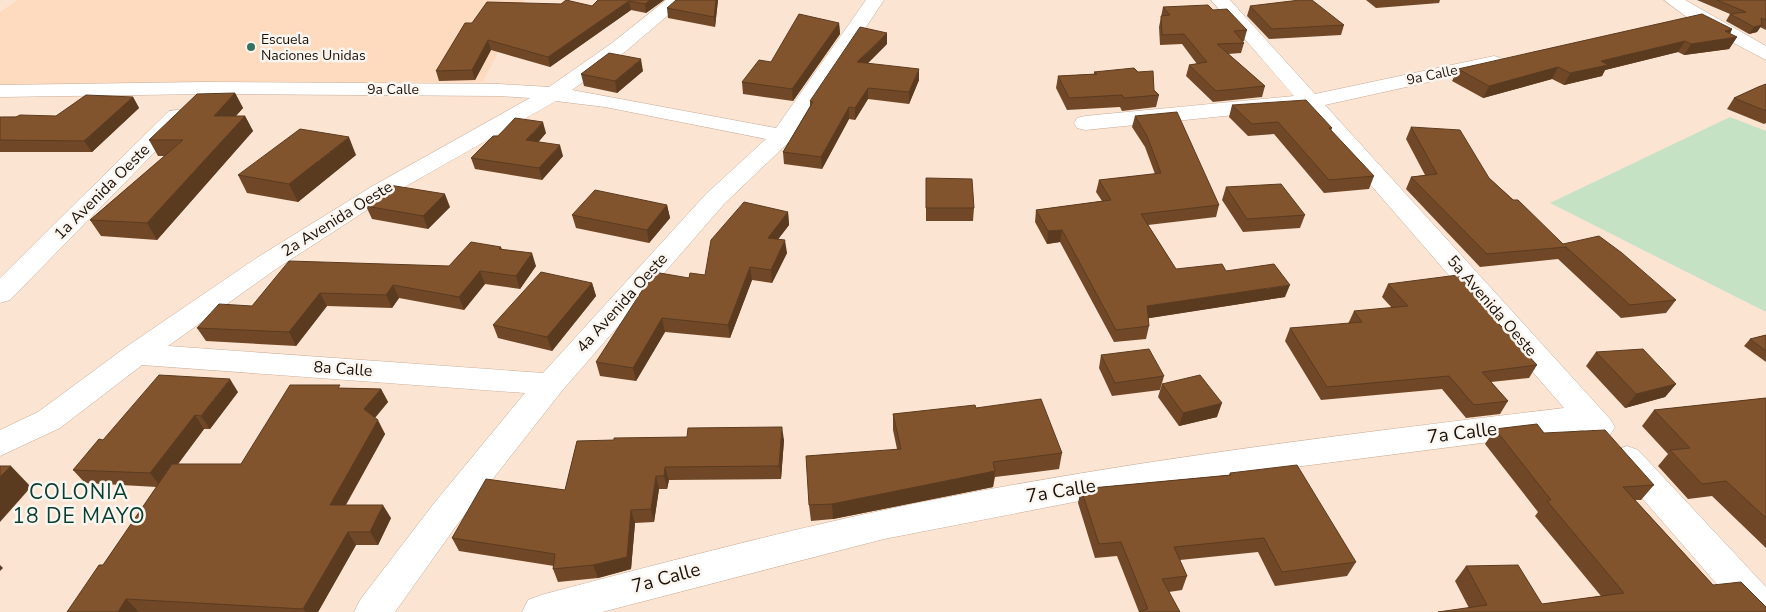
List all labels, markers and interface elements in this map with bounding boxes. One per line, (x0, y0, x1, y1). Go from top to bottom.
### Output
place label: Escuela Naciones Unidas (261, 30, 366, 65)
marker: Escuela Naciones Unidas (245, 41, 257, 53)
street label: 9a Calle (1405, 60, 1459, 90)
street label: 9a Calle (367, 80, 419, 99)
street label: 1a Avenida Oeste (49, 139, 155, 245)
street label: 2a Avenida Oeste (277, 176, 397, 262)
street label: 4a Avenida Oeste (571, 248, 673, 358)
street label: 5a Avenida Oeste (1442, 251, 1542, 361)
street label: 8a Calle (313, 356, 373, 382)
street label: 7a Calle (1426, 416, 1498, 450)
street label: 7a Calle (1024, 473, 1098, 509)
district label: COLONIA 18 DE MAYO (12, 478, 146, 530)
street label: 7a Calle (629, 556, 703, 600)

